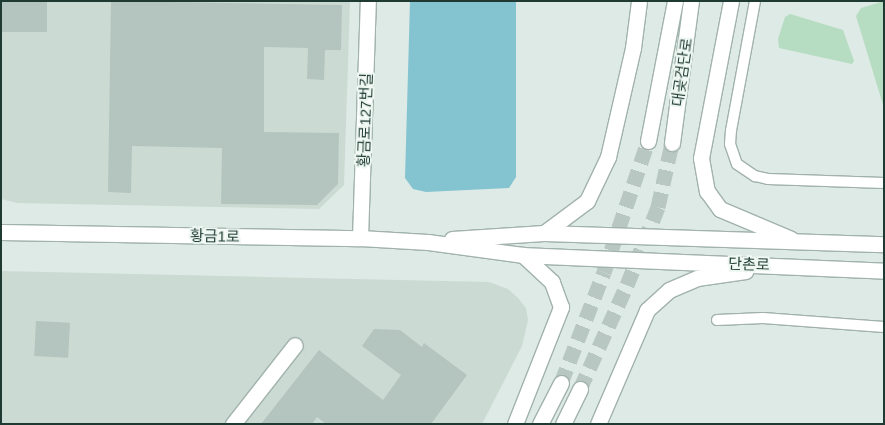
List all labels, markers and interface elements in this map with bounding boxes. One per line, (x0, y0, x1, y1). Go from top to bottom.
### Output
street label: 대곶검단로 (668, 37, 696, 107)
street label: 황금로127번길 (354, 73, 376, 167)
street label: 황금1로 (190, 227, 240, 245)
street label: 단촌로 (728, 254, 770, 274)

